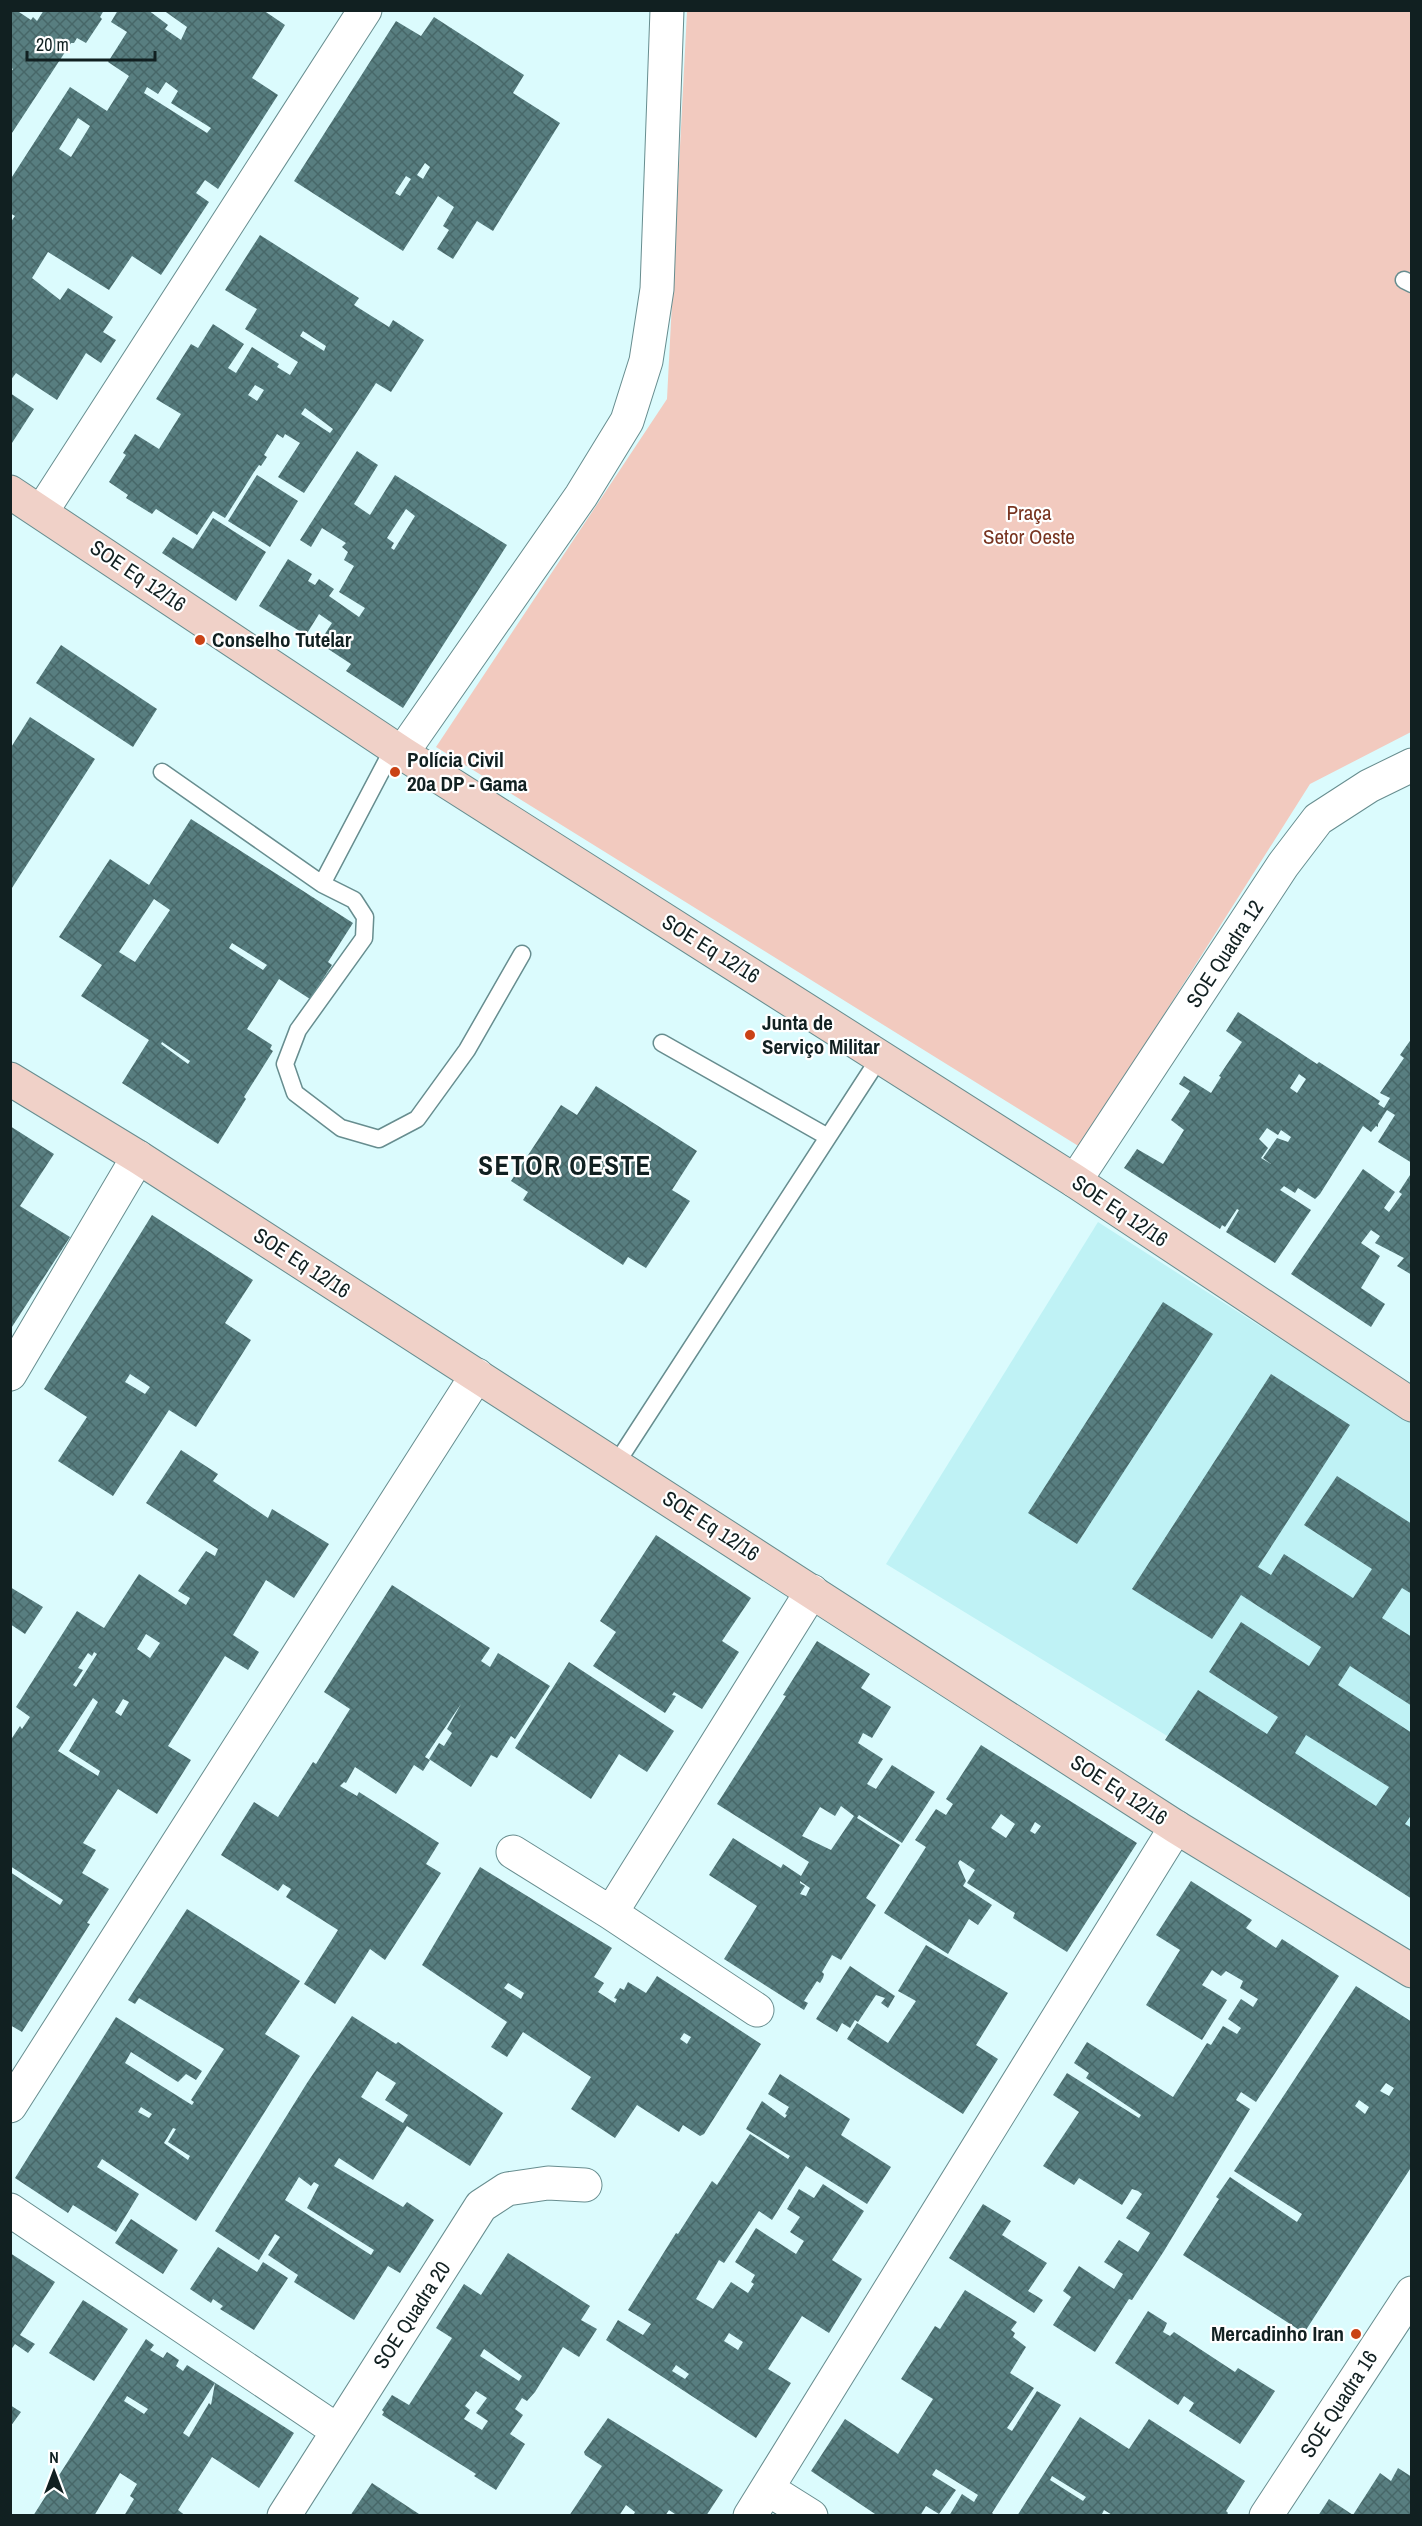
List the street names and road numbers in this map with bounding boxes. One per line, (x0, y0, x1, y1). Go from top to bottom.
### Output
street label: SOE Eq 12/16 (85, 533, 192, 618)
street label: SOE Quadra 12 (1179, 894, 1270, 1013)
street label: SOE Eq 12/16 (657, 907, 766, 990)
street label: SOE Eq 12/16 (1067, 1168, 1174, 1253)
street label: SOE Eq 12/16 (248, 1220, 356, 1305)
street label: SOE Eq 12/16 (657, 1483, 765, 1568)
street label: SOE Eq 12/16 (1065, 1747, 1173, 1832)
street label: SOE Quadra 20 (366, 2255, 457, 2374)
street label: SOE Quadra 16 (1293, 2344, 1384, 2463)

